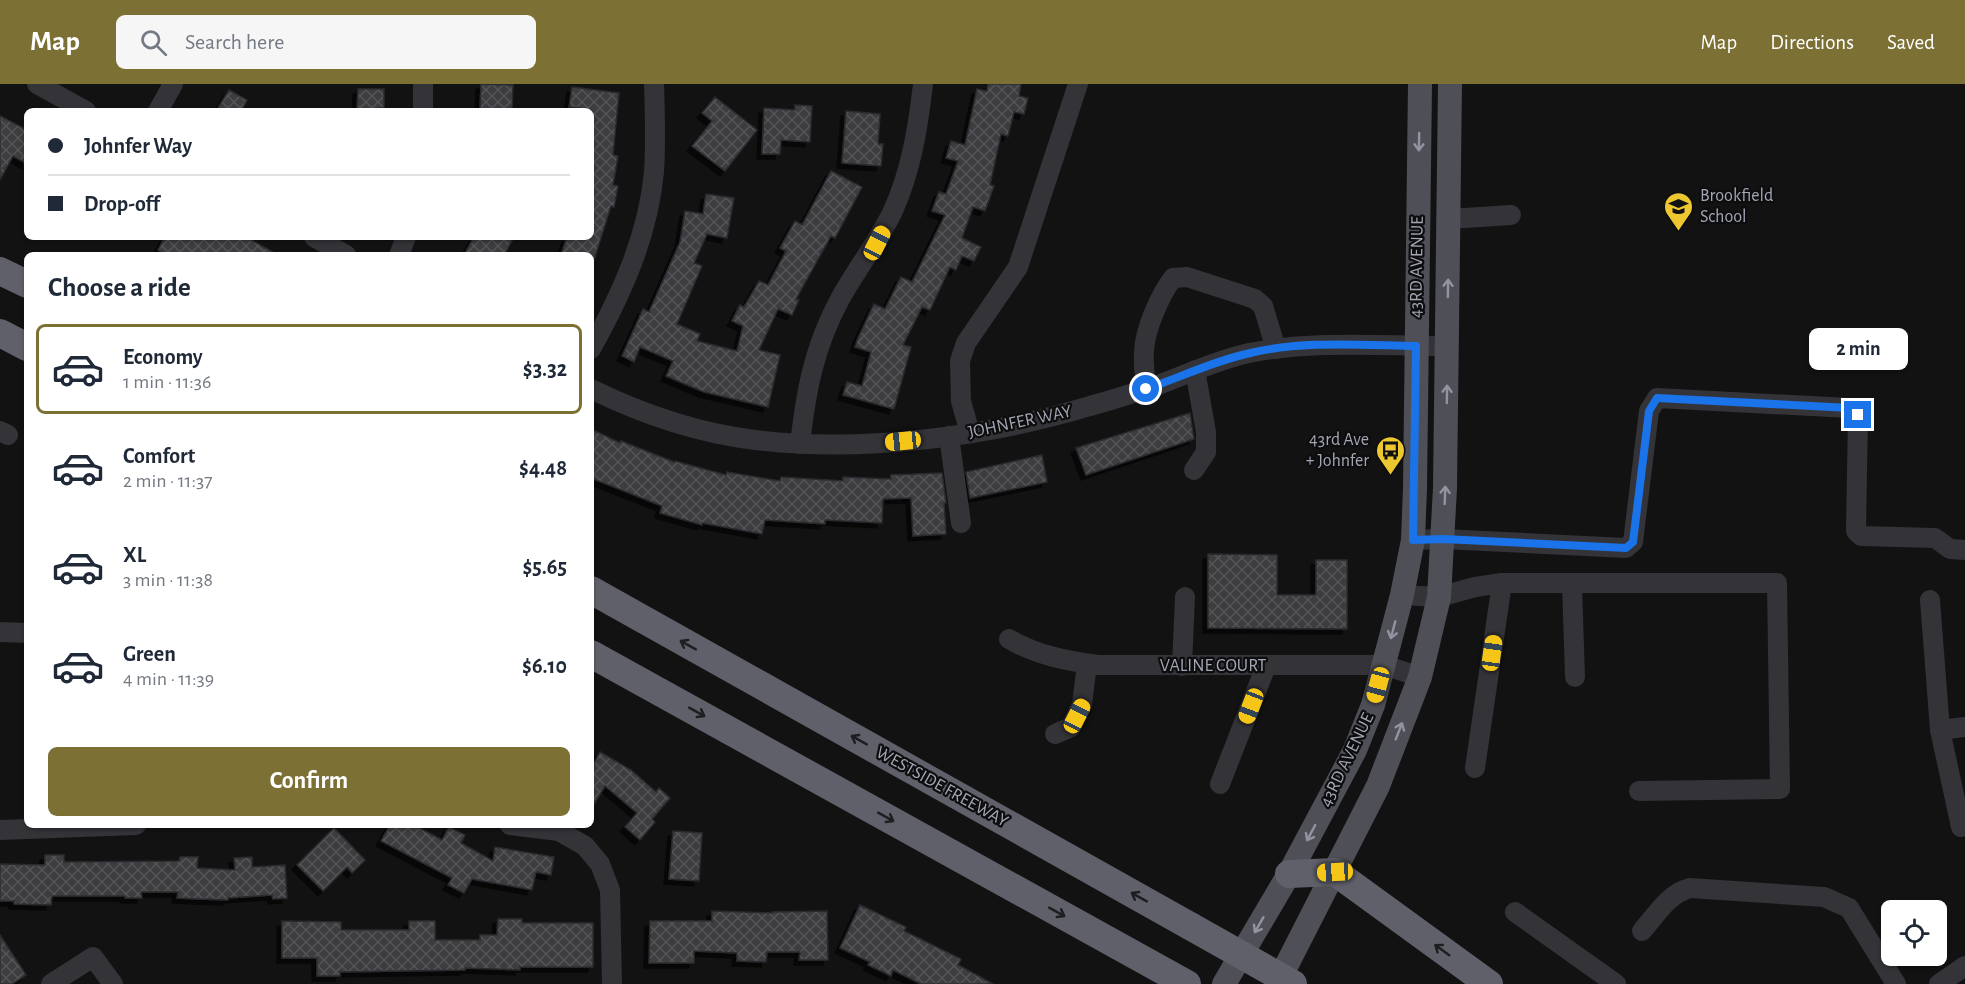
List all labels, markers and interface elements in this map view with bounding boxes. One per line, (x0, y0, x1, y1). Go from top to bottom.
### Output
search box (116, 15, 536, 69)
icon: search (137, 26, 170, 59)
text: Map (30, 28, 80, 56)
text: Search here (185, 31, 284, 53)
text: Map (1701, 32, 1737, 53)
text: Directions (1770, 32, 1854, 53)
text: Saved (1887, 32, 1935, 53)
one-way arrow (1413, 132, 1425, 152)
text: Johnfer Way (84, 135, 192, 157)
place label: Brookfield School (1700, 187, 1773, 226)
school or university icon: Brookfield School (1663, 190, 1695, 232)
text: Drop-off (84, 193, 160, 215)
street label: 43RD AVENUE (1407, 216, 1427, 318)
car (861, 223, 893, 263)
text: Choose a ride (48, 274, 191, 301)
one-way arrow (1442, 278, 1454, 298)
callout: 2 min (1808, 328, 1908, 370)
text: 2 min (1836, 339, 1881, 359)
icon: car (51, 342, 105, 396)
text: Economy (123, 346, 203, 368)
text: $3.32 (523, 358, 567, 380)
text: 1 min · 11:36 (123, 372, 212, 392)
route start (1132, 375, 1159, 402)
one-way arrow (1441, 384, 1453, 404)
route end (1844, 401, 1871, 428)
street label: JOHNFER WAY (967, 402, 1074, 442)
car (884, 430, 922, 452)
place label: 43rd Ave + Johnfer (1306, 431, 1369, 470)
bus stop icon: 43rd Ave + Johnfer (1374, 434, 1406, 476)
icon: car (51, 441, 105, 495)
text: Comfort (123, 445, 195, 467)
text: $4.48 (519, 457, 567, 479)
text: 2 min · 11:37 (123, 471, 213, 491)
one-way arrow (1439, 485, 1451, 505)
icon: car (51, 540, 105, 594)
text: XL (123, 544, 146, 566)
text: $5.65 (522, 556, 567, 578)
text: 3 min · 11:38 (123, 570, 213, 590)
one-way arrow (1387, 620, 1399, 639)
car (1481, 634, 1503, 672)
icon: car (51, 639, 105, 693)
one-way arrow (680, 639, 698, 650)
text: Green (123, 643, 176, 665)
text: $6.10 (522, 655, 567, 677)
street label: VALINE COURT (1160, 657, 1266, 675)
car (1365, 665, 1391, 705)
text: 4 min · 11:39 (123, 669, 214, 689)
car (1236, 686, 1266, 726)
car (1061, 696, 1093, 736)
one-way arrow (688, 707, 706, 718)
street label: 43RD AVENUE (1317, 710, 1378, 810)
one-way arrow (1394, 723, 1405, 741)
one-way arrow (850, 734, 867, 746)
street label: WESTSIDE FREEWAY (873, 743, 1011, 831)
button: Confirm (48, 747, 570, 816)
one-way arrow (877, 811, 894, 823)
one-way arrow (1305, 824, 1316, 842)
car (1317, 862, 1353, 882)
one-way arrow (1130, 891, 1148, 902)
map controls (1881, 900, 1947, 966)
button: locate (1881, 900, 1947, 966)
one-way arrow (1048, 906, 1065, 918)
one-way arrow (1253, 916, 1265, 933)
one-way arrow (1435, 943, 1451, 956)

